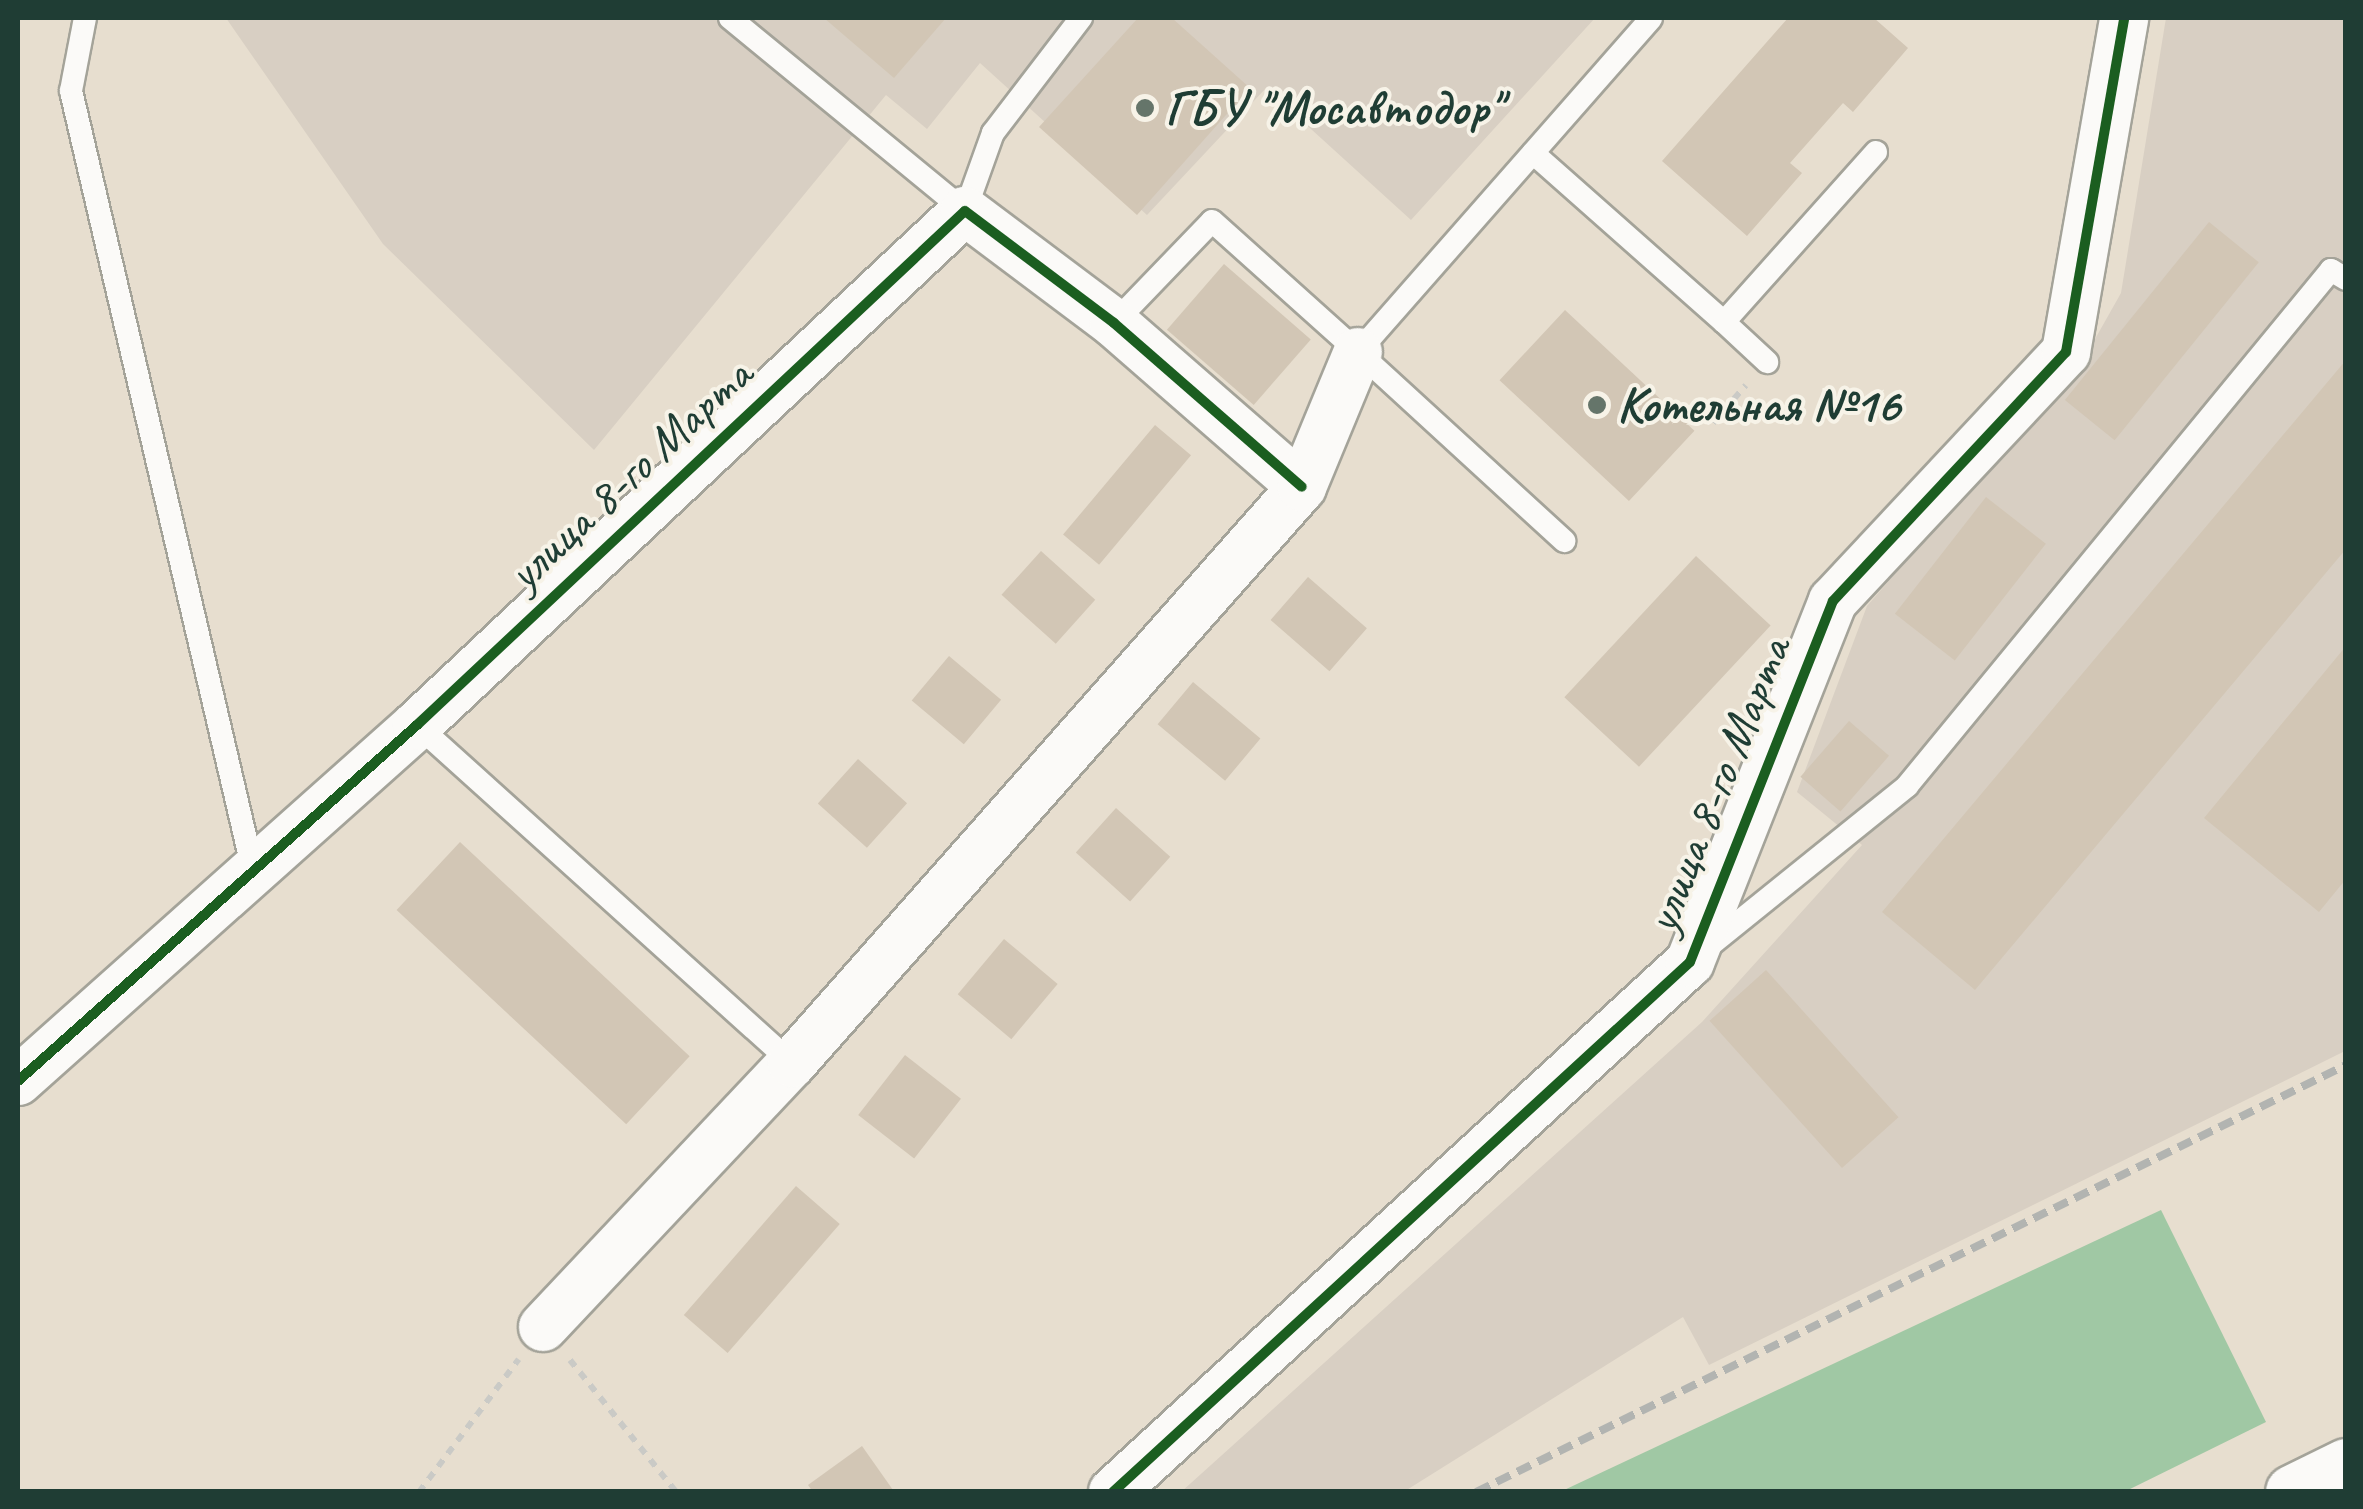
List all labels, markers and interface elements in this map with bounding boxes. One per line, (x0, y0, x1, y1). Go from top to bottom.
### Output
place label: ГБУ "Мосавтодор" (1165, 78, 1501, 138)
marker: ГБУ "Мосавтодор" (1134, 97, 1156, 119)
street label: улица 8-го Марта (493, 344, 765, 604)
place label: Котельная №16 (1617, 375, 1900, 435)
marker: Котельная №16 (1586, 394, 1608, 416)
street label: улица 8-го Марта (1630, 627, 1804, 943)

